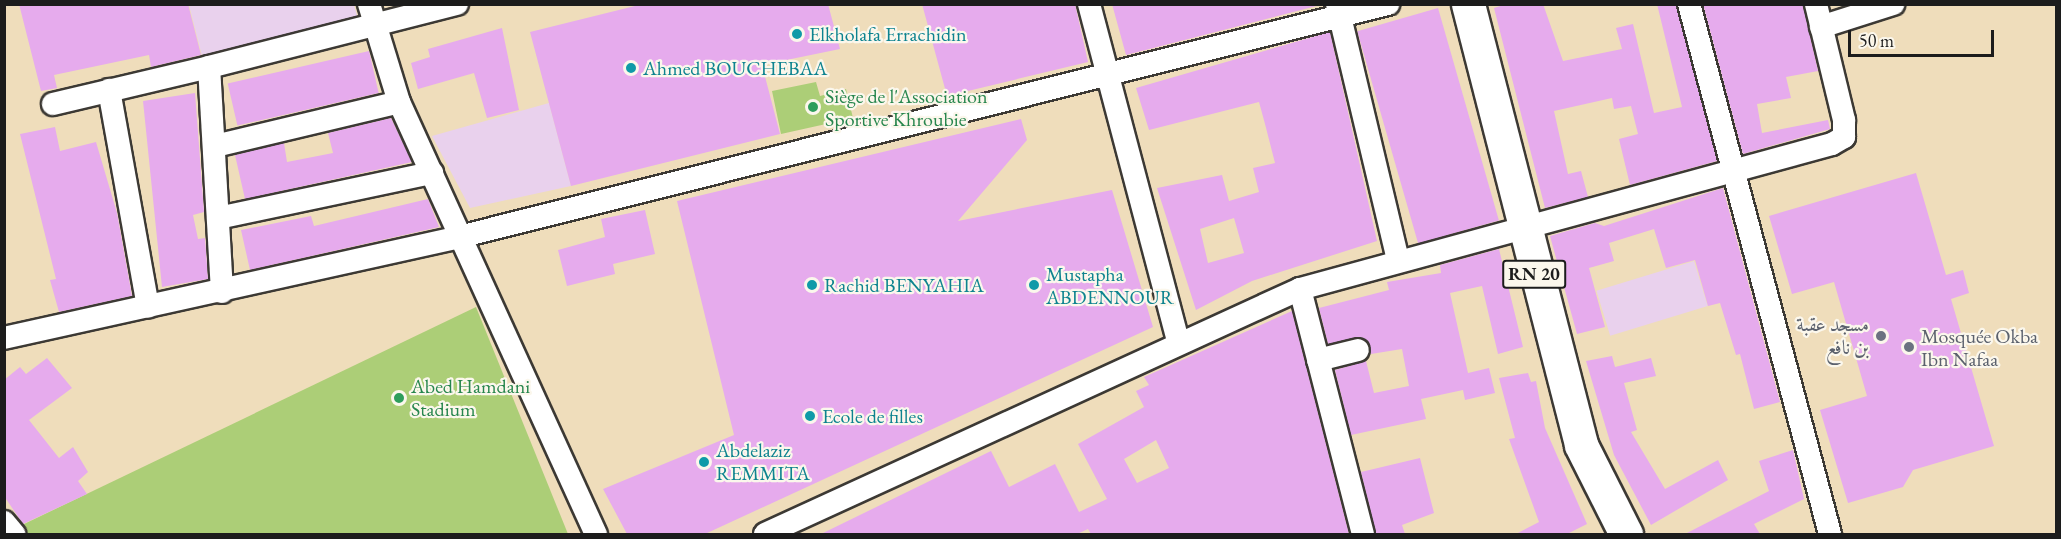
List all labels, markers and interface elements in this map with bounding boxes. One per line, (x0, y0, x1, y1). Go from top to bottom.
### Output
scale bar (1851, 18, 1996, 56)
place label: Elkholafa Errachidin (809, 22, 967, 46)
marker: Elkholafa Errachidin (790, 27, 804, 41)
text: 50 m (1859, 29, 1894, 52)
place label: Ahmed BOUCHEBAA (643, 56, 827, 80)
marker: Ahmed BOUCHEBAA (624, 61, 638, 75)
place label: Siège de l'Association Sportive Khroubie (825, 84, 988, 131)
marker: Siège de l'Association Sportive Khroubie (806, 100, 820, 114)
road number: RN 20 (1501, 259, 1567, 289)
place label: Mustapha ABDENNOUR (1046, 262, 1174, 309)
place label: Rachid BENYAHIA (824, 273, 984, 297)
marker: Rachid BENYAHIA (805, 278, 819, 292)
marker: Mustapha ABDENNOUR (1027, 278, 1041, 292)
place label: مسجد عقبة بن نافع (1796, 312, 1869, 359)
place label: Mosquée Okba Ibn Nafaa (1921, 324, 2038, 371)
marker: مسجد عقبة بن نافع (1874, 329, 1888, 343)
marker: Mosquée Okba Ibn Nafaa (1902, 340, 1916, 354)
place label: Abed Hamdani Stadium (411, 374, 530, 421)
marker: Abed Hamdani Stadium (392, 391, 406, 405)
place label: Ecole de filles (822, 404, 923, 428)
marker: Ecole de filles (803, 409, 817, 423)
place label: Abdelaziz REMMITA (716, 438, 810, 485)
marker: Abdelaziz REMMITA (697, 455, 711, 469)

